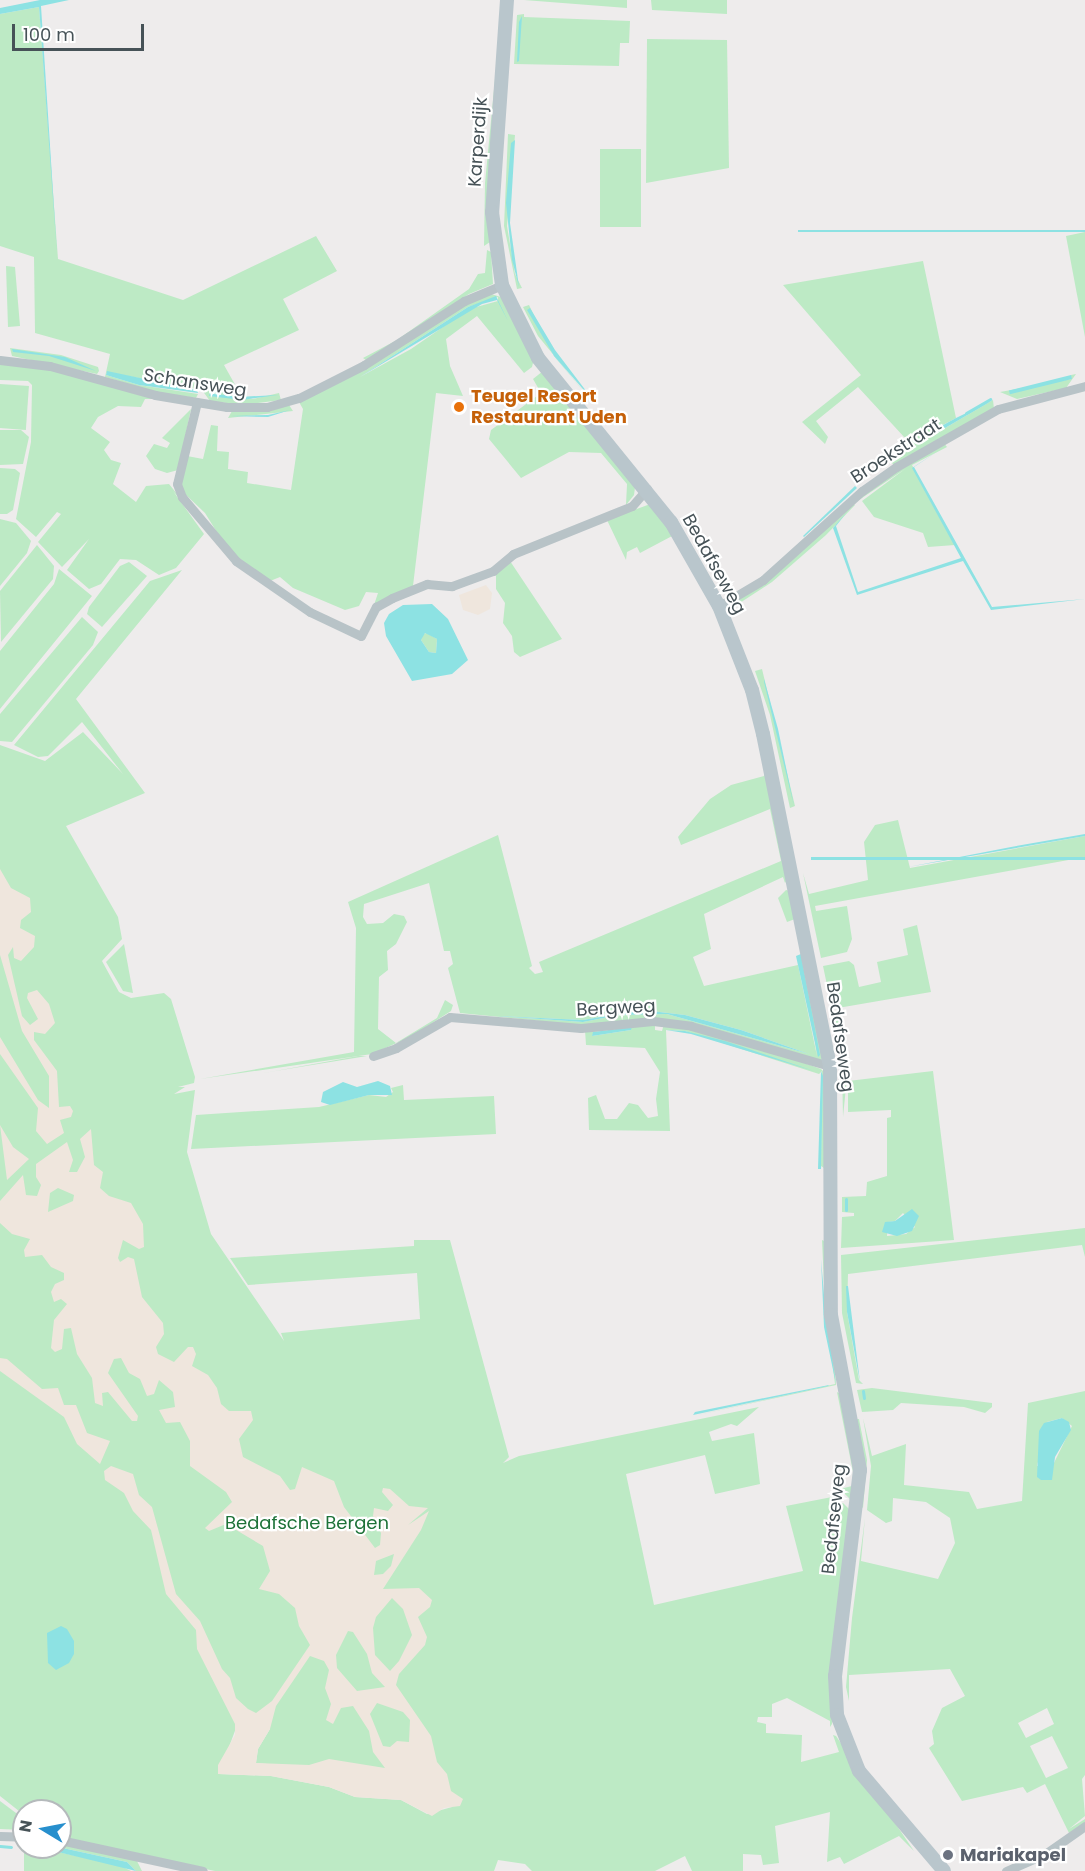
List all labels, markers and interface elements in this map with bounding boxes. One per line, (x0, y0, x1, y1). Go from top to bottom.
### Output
scale bar (15, 12, 147, 50)
text: 100 m (23, 22, 75, 47)
street label: Karperdijk (464, 96, 492, 188)
street label: Schansweg (142, 364, 248, 402)
place label: Teugel Resort Restaurant Uden (471, 386, 627, 428)
marker: Teugel Resort Restaurant Uden (452, 400, 466, 414)
street label: Broekstraat (847, 414, 945, 488)
street label: Bedafseweg (678, 510, 750, 618)
street label: Bedafseweg (822, 980, 858, 1094)
street label: Bergweg (576, 995, 656, 1021)
street label: Bedafseweg (817, 1463, 851, 1575)
park label: Bedafsche Bergen (225, 1512, 389, 1534)
north arrow (12, 1799, 72, 1859)
text: N (13, 1818, 38, 1834)
place label: Mariakapel (960, 1844, 1066, 1866)
marker: Mariakapel (941, 1848, 955, 1862)

